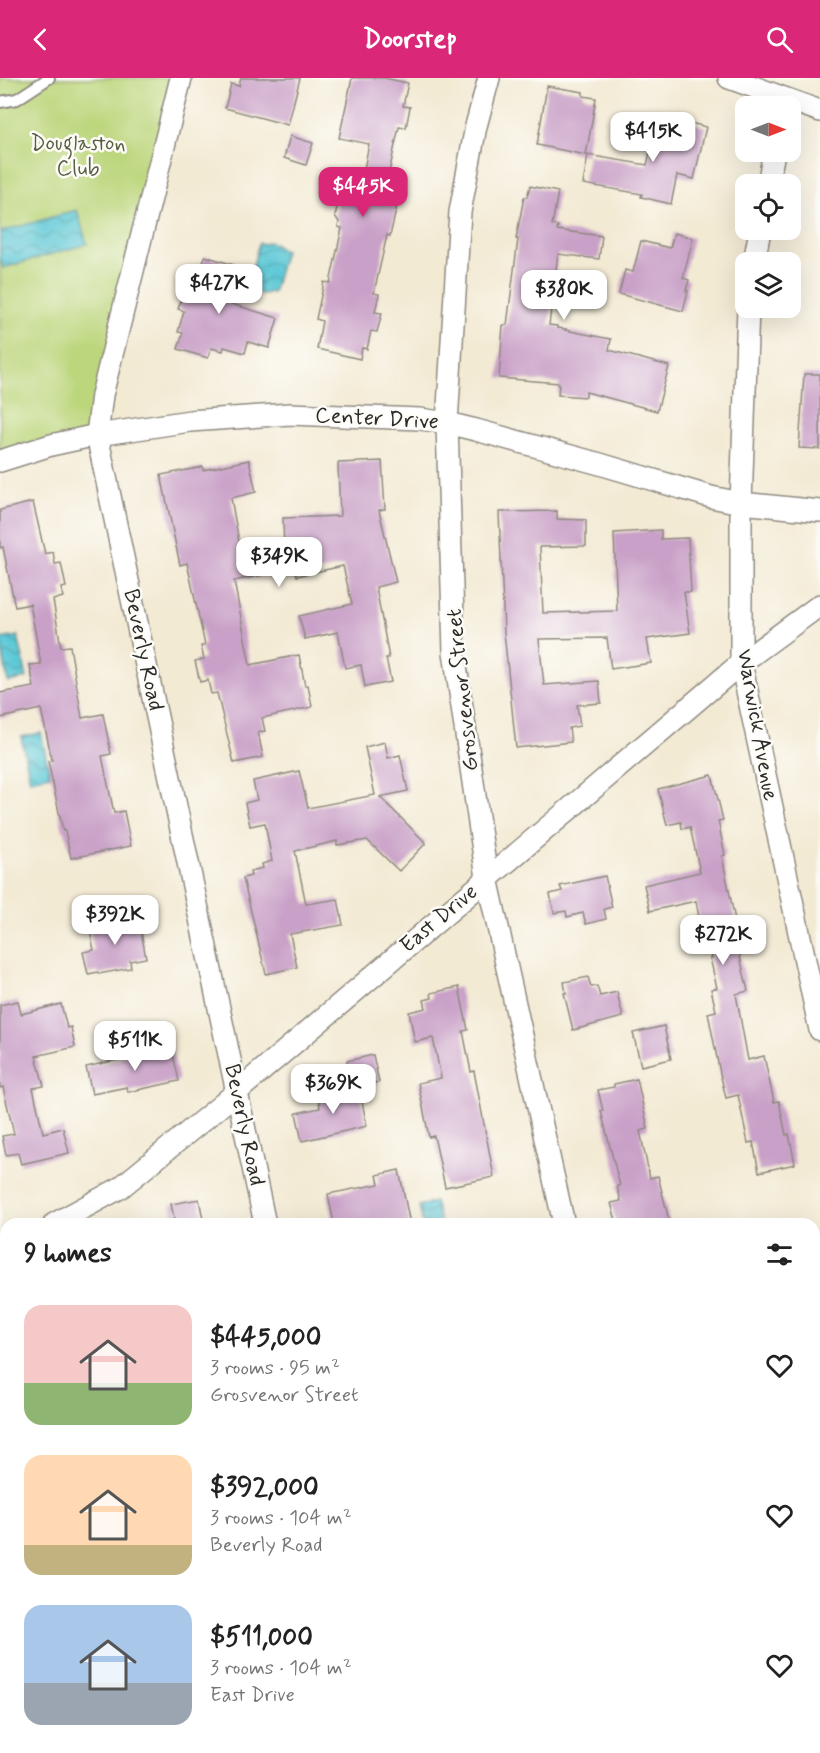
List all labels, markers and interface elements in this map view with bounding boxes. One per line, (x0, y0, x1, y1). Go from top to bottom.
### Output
text: Doorstep (363, 22, 457, 57)
icon: back (24, 23, 57, 56)
icon: search (763, 23, 796, 56)
north arrow (735, 96, 801, 162)
map controls (735, 96, 801, 318)
pin: $415K (611, 112, 695, 163)
text: $415K (624, 118, 682, 145)
park label: Douglaston Club (30, 130, 126, 183)
pin: $445K (321, 167, 405, 218)
text: $445K (333, 173, 393, 200)
button: locate (735, 174, 801, 240)
button: layers (735, 252, 801, 318)
pin: $427K (177, 264, 261, 315)
text: $427K (189, 270, 249, 297)
pin: $380K (522, 270, 606, 321)
text: $380K (535, 276, 593, 303)
street label: Center Drive (314, 402, 440, 436)
pin: $349K (237, 537, 321, 588)
text: $349K (250, 543, 308, 570)
street label: Beverly Road (116, 587, 170, 713)
street label: Grosvenor Street (441, 607, 485, 773)
street label: Warwick Avenue (730, 647, 784, 803)
street label: East Drive (394, 878, 484, 960)
pin: $392K (73, 895, 157, 946)
text: $392K (86, 901, 144, 928)
pin: $272K (681, 915, 765, 966)
text: $272K (694, 921, 752, 948)
pin: $511K (93, 1021, 177, 1072)
text: $511K (108, 1027, 162, 1054)
street label: Beverly Road (217, 1062, 271, 1188)
pin: $369K (291, 1064, 375, 1115)
text: $369K (305, 1070, 361, 1097)
text: 9 homes (24, 1237, 112, 1271)
icon: filters (763, 1238, 796, 1271)
text: $445,000 (210, 1321, 321, 1355)
icon: home (72, 1329, 144, 1401)
icon: heart (763, 1349, 796, 1382)
text: 3 rooms · 95 m² (210, 1355, 340, 1382)
text: Grosvenor Street (210, 1382, 358, 1409)
text: $392,000 (210, 1471, 319, 1505)
icon: home (72, 1479, 144, 1551)
icon: heart (763, 1499, 796, 1532)
text: 3 rooms · 104 m² (210, 1505, 352, 1532)
text: Beverly Road (210, 1532, 322, 1559)
text: $511,000 (210, 1621, 313, 1655)
icon: home (72, 1629, 144, 1701)
icon: heart (763, 1649, 796, 1682)
text: 3 rooms · 104 m² (210, 1655, 352, 1682)
text: East Drive (210, 1682, 295, 1709)

